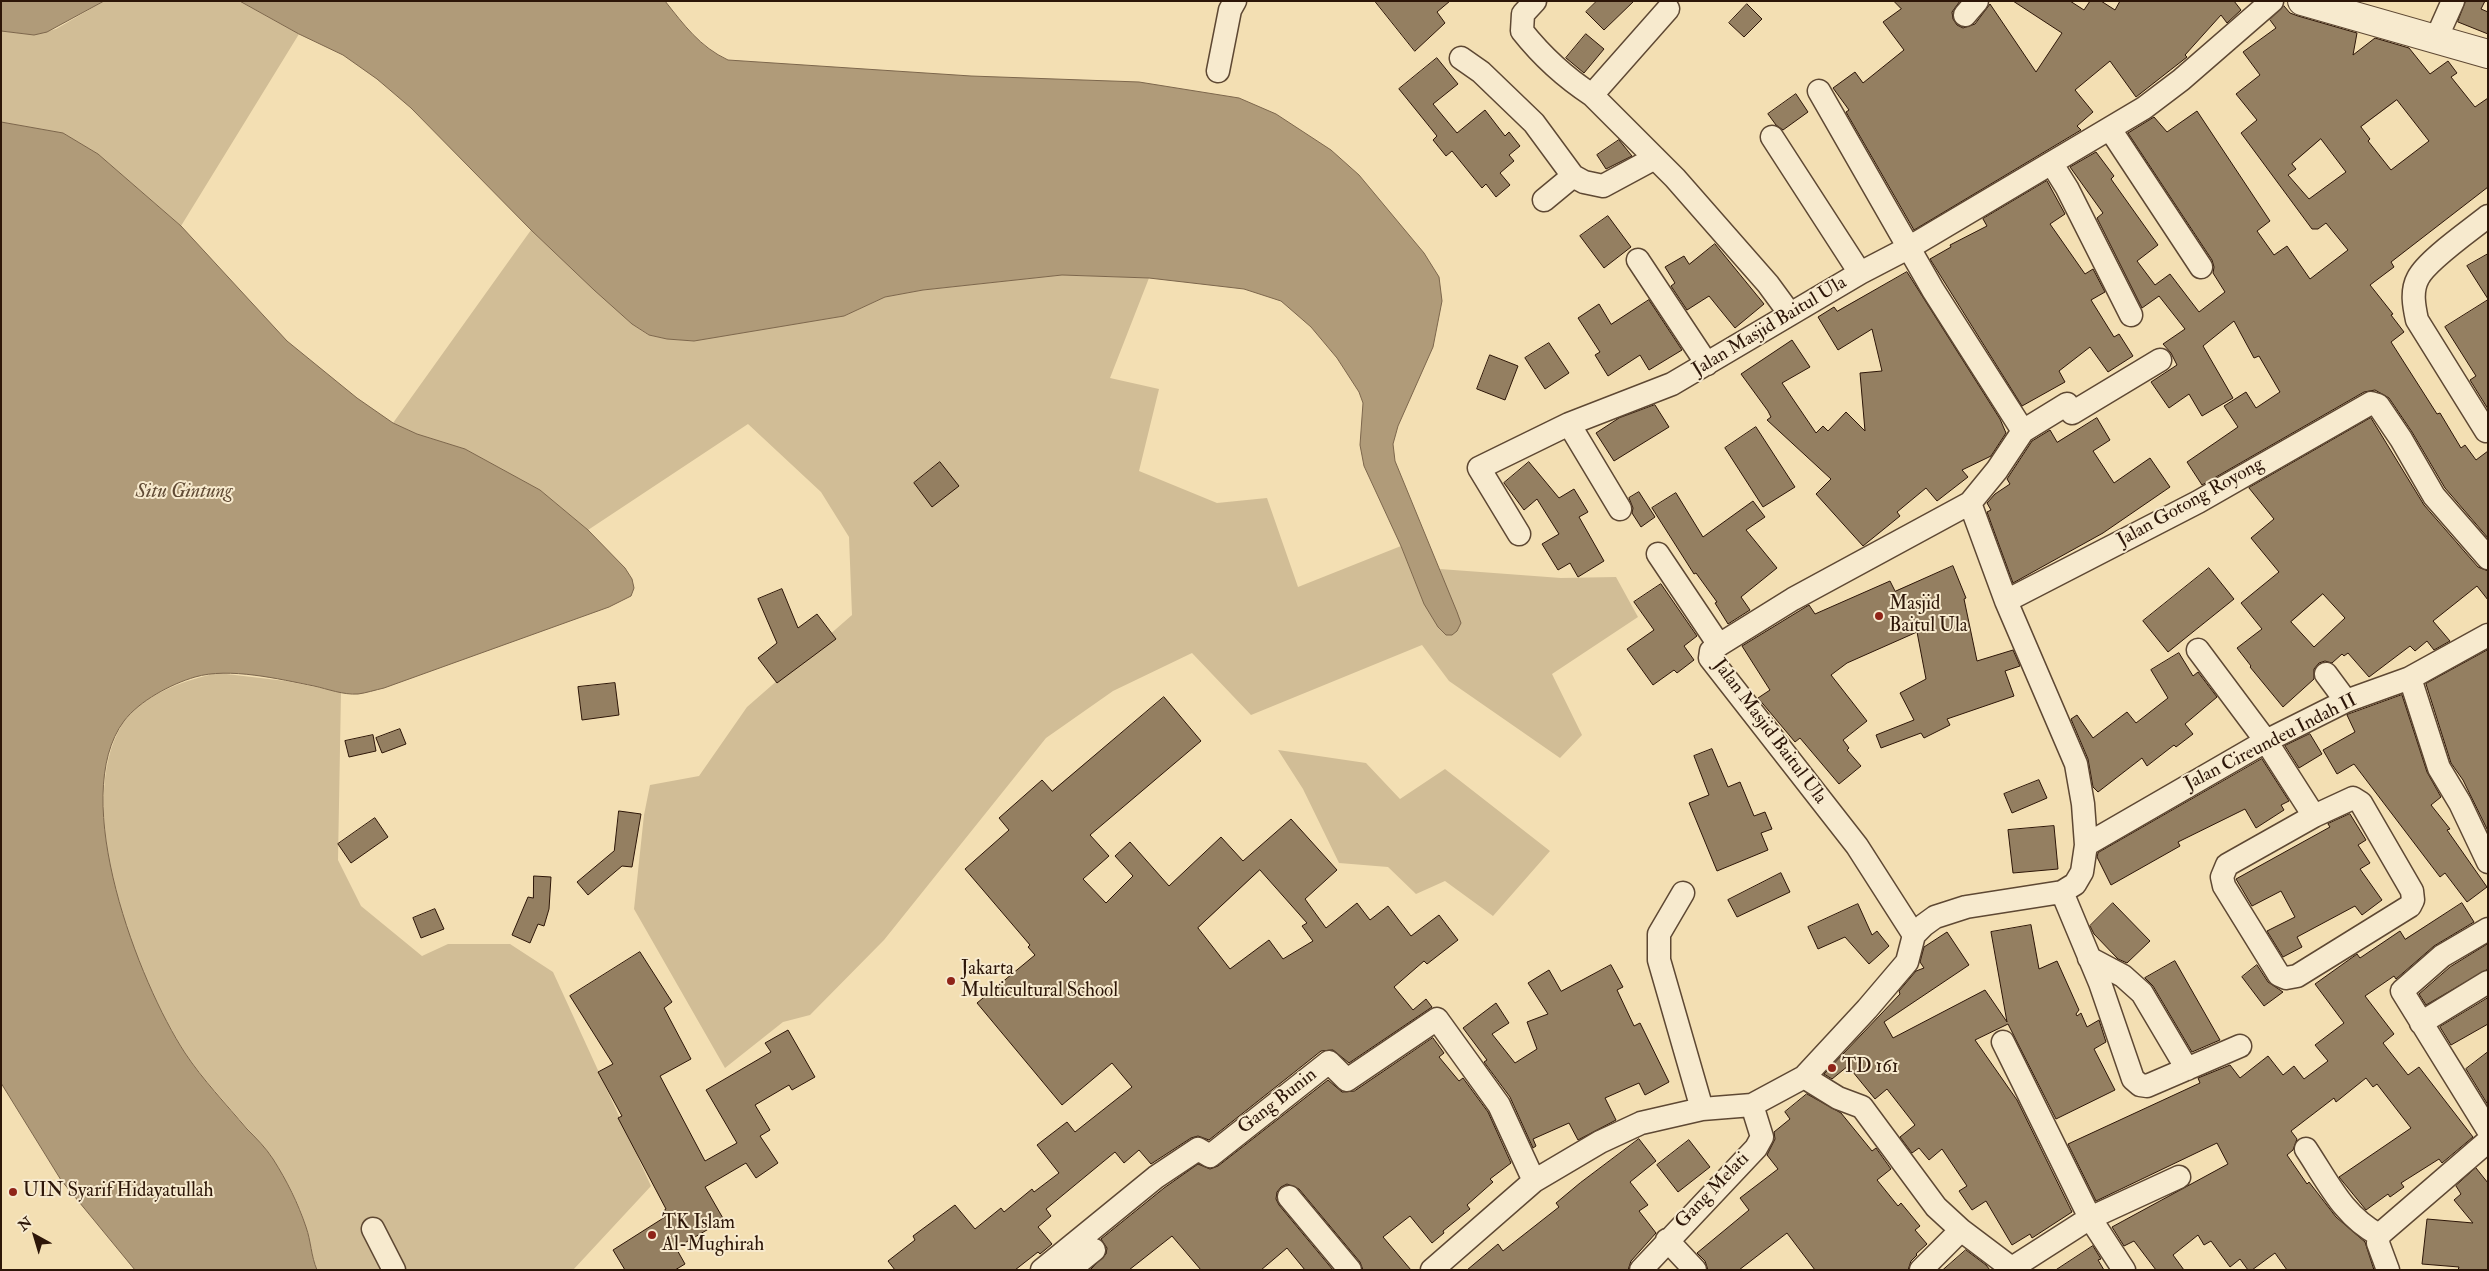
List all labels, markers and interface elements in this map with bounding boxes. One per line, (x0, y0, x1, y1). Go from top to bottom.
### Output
street label: Jalan Masjid Baitul Ula (1689, 272, 1851, 382)
street label: Jalan Gotong Royong (2114, 453, 2268, 553)
water label: Situ Gintung (135, 481, 233, 505)
place label: Masjid Baitul Ula (1889, 594, 1968, 638)
marker: Masjid Baitul Ula (1873, 610, 1885, 622)
street label: Jalan Masjid Baitul Ula (1707, 655, 1831, 809)
street label: Jalan Cireundeu Indah II (2181, 690, 2361, 796)
place label: Jakarta Multicultural School (961, 959, 1118, 1003)
marker: Jakarta Multicultural School (945, 975, 957, 987)
place label: TD 161 (1842, 1057, 1899, 1079)
marker: TD 161 (1826, 1062, 1838, 1074)
street label: Gang Bunin (1234, 1064, 1322, 1140)
street label: Gang Melati (1671, 1148, 1755, 1234)
place label: UIN Syarif Hidayatullah (23, 1181, 214, 1203)
marker: UIN Syarif Hidayatullah (7, 1186, 19, 1198)
north arrow (10, 1211, 60, 1261)
text: N (15, 1213, 35, 1235)
place label: TK Islam Al-Mughirah (662, 1213, 764, 1257)
marker: TK Islam Al-Mughirah (646, 1229, 658, 1241)

